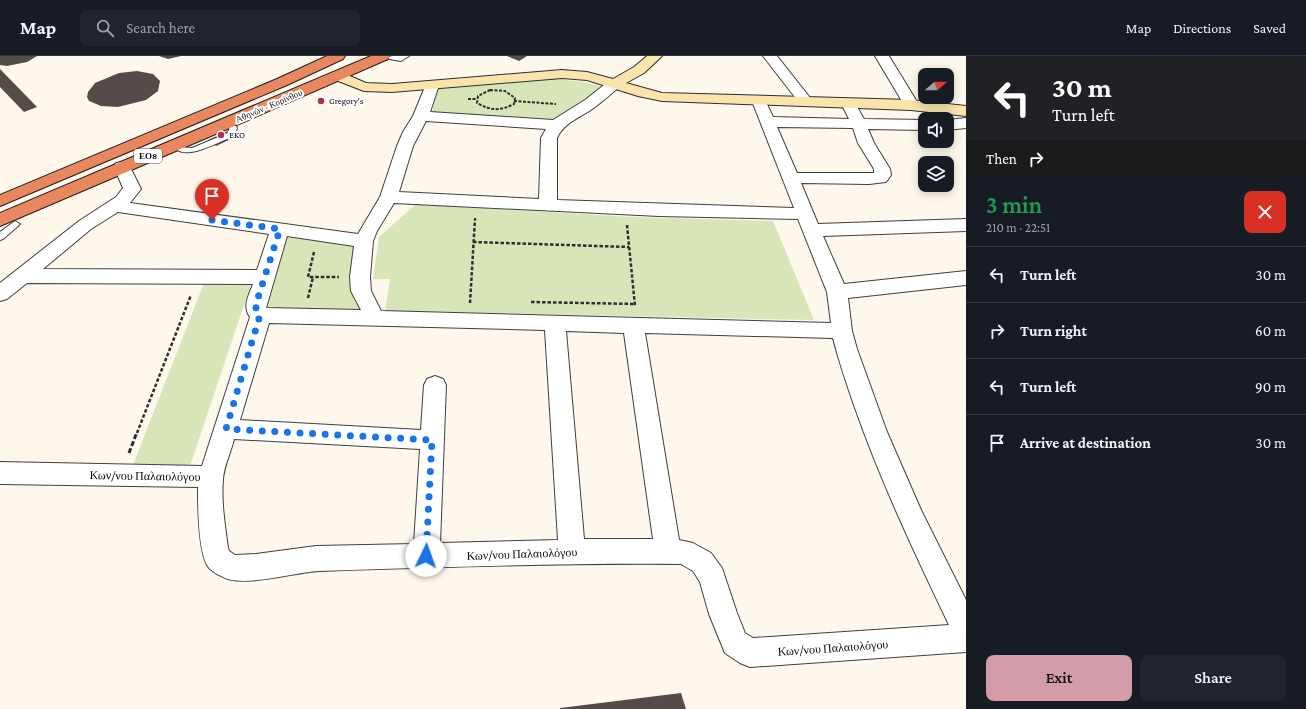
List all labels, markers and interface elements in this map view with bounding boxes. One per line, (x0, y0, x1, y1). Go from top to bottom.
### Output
search box (80, 10, 360, 46)
text: Map (20, 17, 56, 38)
icon: search (94, 17, 116, 39)
text: Search here (126, 20, 195, 36)
text: Map (1126, 20, 1151, 36)
text: Directions (1173, 20, 1231, 36)
text: Saved (1253, 20, 1286, 36)
north arrow (918, 68, 954, 104)
map controls (918, 68, 954, 192)
icon: left (986, 72, 1038, 124)
text: 30 m (1052, 72, 1112, 103)
street label: Αθηνών - Κορίνθου (234, 87, 304, 125)
marker: Gregory's (316, 96, 326, 106)
place label: Gregory's (329, 96, 364, 106)
text: Turn left (1052, 105, 1115, 125)
button: sound (918, 112, 954, 148)
marker: EKO (216, 130, 226, 140)
place label: EKO (229, 130, 245, 140)
icon: right (1025, 148, 1047, 170)
road number: ΕΟ8 (134, 149, 162, 163)
text: Then (986, 151, 1017, 167)
button: layers (918, 156, 954, 192)
pin (195, 179, 229, 220)
icon: arrive (201, 185, 223, 207)
text: 3 min (986, 191, 1042, 218)
button: close (1244, 191, 1286, 233)
text: 210 m · 22:51 (986, 220, 1050, 235)
icon: left (986, 264, 1008, 286)
text: Turn left (1020, 267, 1076, 283)
text: 30 m (1256, 267, 1286, 283)
icon: right (986, 320, 1008, 342)
text: Turn right (1020, 323, 1087, 339)
text: 60 m (1255, 323, 1286, 339)
icon: left (986, 376, 1008, 398)
text: Turn left (1020, 379, 1076, 395)
text: 90 m (1255, 379, 1286, 395)
icon: arrive (986, 432, 1008, 454)
text: Arrive at destination (1020, 435, 1151, 451)
text: 30 m (1256, 435, 1286, 451)
street label: Κων/νου Παλαιολόγου (89, 468, 201, 484)
position arrow (405, 535, 447, 577)
street label: Κων/νου Παλαιολόγου (466, 545, 578, 563)
street label: Κων/νου Παλαιολόγου (777, 637, 889, 659)
button: Exit (986, 655, 1132, 701)
button: Share (1140, 655, 1286, 701)

